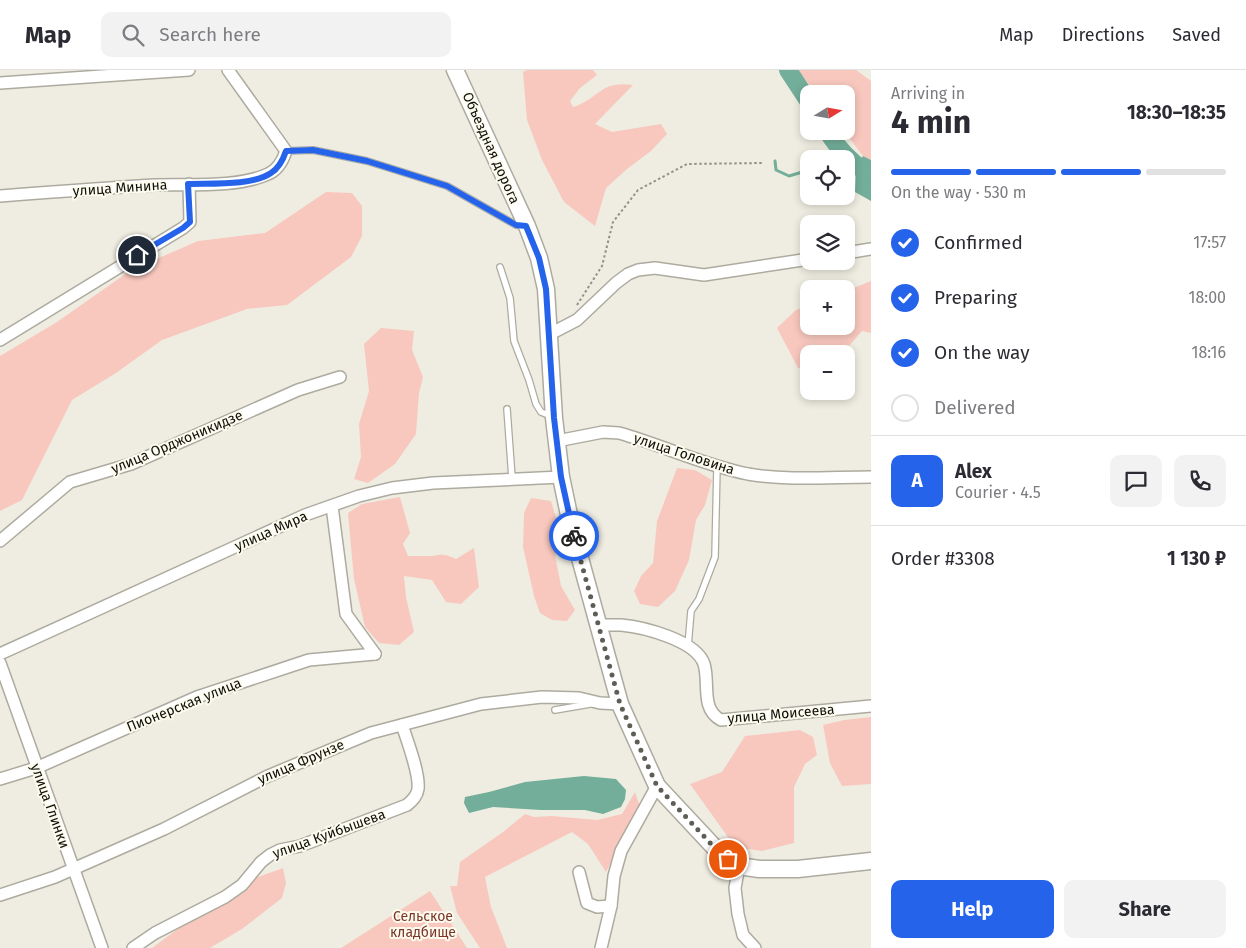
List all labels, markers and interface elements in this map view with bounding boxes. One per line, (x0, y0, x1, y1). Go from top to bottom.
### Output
search box (101, 12, 451, 57)
text: Map (25, 21, 71, 49)
icon: search (119, 21, 147, 49)
text: Search here (159, 23, 261, 46)
text: Map (999, 24, 1034, 46)
text: Directions (1062, 24, 1144, 46)
text: Saved (1172, 24, 1221, 46)
text: Arriving in (891, 84, 965, 103)
north arrow (800, 85, 855, 140)
map controls (800, 85, 855, 400)
street label: Объездная дорога (459, 89, 523, 207)
text: 18:30–18:35 (1127, 101, 1226, 124)
text: 4 min (891, 103, 971, 141)
button: locate (800, 150, 855, 205)
street label: улица Минина (72, 176, 168, 200)
text: On the way · 530 m (891, 183, 1027, 202)
button: layers (800, 215, 855, 270)
icon: check (891, 229, 919, 257)
text: Confirmed (934, 231, 1023, 254)
text: 17:57 (1193, 233, 1226, 252)
pin (116, 234, 158, 276)
icon: home (123, 241, 151, 269)
button: + (800, 280, 855, 335)
icon: check (891, 284, 919, 312)
text: Preparing (934, 286, 1017, 309)
text: 18:00 (1189, 288, 1226, 307)
icon: check (891, 339, 919, 367)
text: On the way (934, 341, 1030, 364)
text: 18:16 (1192, 343, 1226, 362)
button: − (800, 345, 855, 400)
text: Delivered (934, 396, 1016, 419)
street label: улица Орджоникидзе (109, 407, 245, 477)
street label: улица Головина (631, 430, 737, 478)
button: chat (1110, 455, 1162, 507)
button: phone (1174, 455, 1226, 507)
text: Alex (955, 460, 992, 483)
text: A (911, 469, 923, 492)
text: Courier · 4.5 (955, 483, 1041, 502)
street label: улица Мира (232, 507, 310, 555)
courier (549, 511, 599, 561)
icon: bike (560, 522, 588, 550)
text: Order #3308 (891, 547, 995, 570)
text: 1 130 ₽ (1167, 547, 1226, 570)
street label: Пионерская улица (124, 674, 244, 736)
street label: улица Моисеева (727, 701, 835, 727)
street label: улица Фрунзе (255, 736, 347, 788)
street label: улица Глинки (27, 761, 73, 851)
street label: улица Куйбышева (270, 806, 388, 862)
pin (707, 838, 749, 880)
icon: bag (714, 845, 742, 873)
button: Help (891, 880, 1054, 938)
button: Share (1064, 880, 1226, 938)
park label: Сельское кладбище (390, 908, 456, 941)

